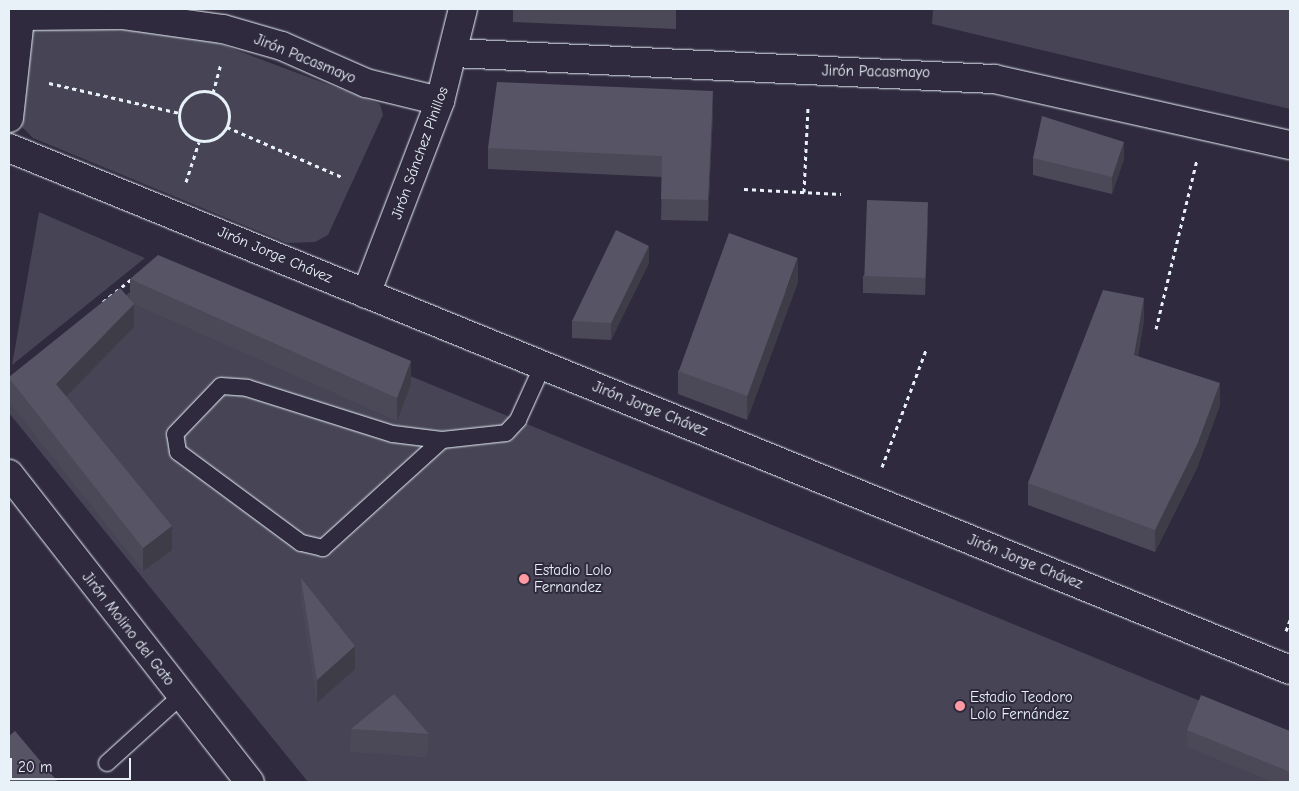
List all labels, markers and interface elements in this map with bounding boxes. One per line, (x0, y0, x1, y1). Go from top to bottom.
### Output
street label: Jirón Pacasmayo (251, 30, 359, 88)
street label: Jirón Pacasmayo (822, 62, 930, 82)
street label: Jirón Sánchez Pinillos (388, 84, 452, 222)
street label: Jirón Jorge Chávez (215, 223, 335, 287)
street label: Jirón Jorge Chávez (590, 378, 710, 440)
street label: Jirón Jorge Chávez (965, 531, 1085, 593)
place label: Estadio Lolo Fernandez (534, 561, 612, 596)
street label: Jirón Molino del Gato (78, 569, 178, 689)
marker: Estadio Lolo Fernandez (518, 573, 530, 585)
place label: Estadio Teodoro Lolo Fernández (970, 688, 1073, 723)
marker: Estadio Teodoro Lolo Fernández (954, 700, 966, 712)
scale bar (12, 748, 134, 780)
text: 20 m (18, 758, 52, 776)

